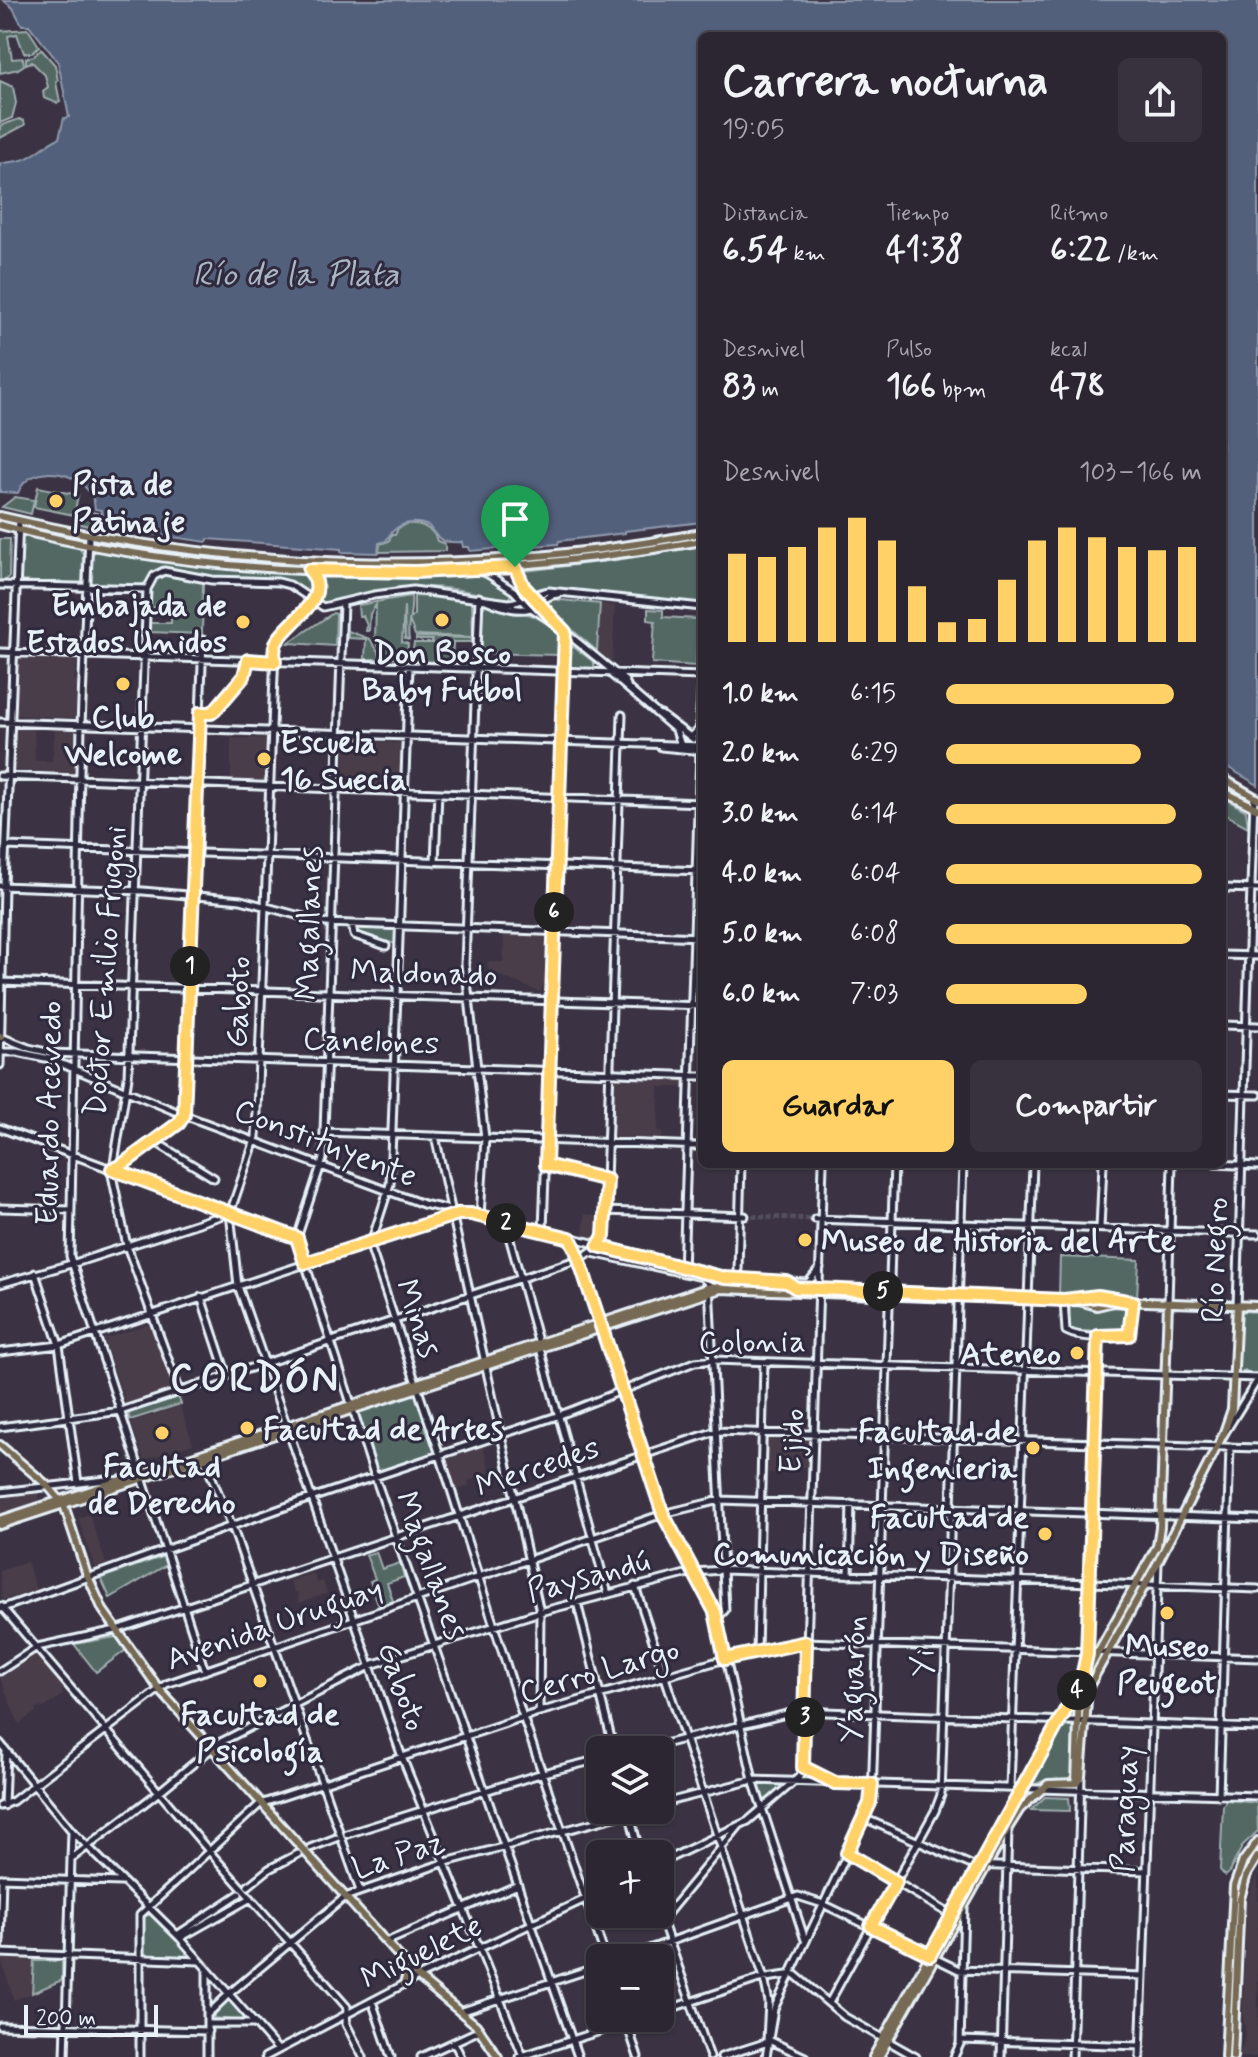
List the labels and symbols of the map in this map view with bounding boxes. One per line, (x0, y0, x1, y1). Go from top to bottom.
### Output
water label: Río de la Plata (193, 253, 400, 298)
place label: Pista de Patinaje (72, 464, 185, 543)
pin (481, 485, 549, 567)
marker: Pista de Patinaje (47, 492, 65, 510)
place label: Embajada de Estados Unidos (26, 585, 227, 664)
marker: Don Bosco Baby Futbol (433, 611, 451, 629)
marker: Embajada de Estados Unidos (234, 613, 252, 631)
place label: Don Bosco Baby Futbol (362, 633, 522, 712)
marker: Club Welcome (114, 675, 132, 693)
place label: Club Welcome (64, 697, 182, 776)
place label: Escuela 16 Suecia (280, 722, 407, 801)
marker: Escuela 16 Suecia (255, 750, 273, 768)
street label: Doctor Emilio Frugoni (75, 824, 139, 1118)
street label: Magallanes (286, 845, 337, 1001)
pin: 6 (534, 892, 574, 932)
pin: 1 (170, 946, 210, 986)
street label: Maldonado (350, 950, 498, 998)
street label: Gaboto (216, 955, 262, 1049)
street label: Eduardo Acevedo (27, 1000, 73, 1226)
street label: Canelones (302, 1019, 440, 1065)
street label: Constituyente (228, 1090, 423, 1198)
street label: Río Negro (1193, 1196, 1242, 1324)
pin: 2 (486, 1203, 526, 1243)
place label: Museo de Historia del Arte (821, 1221, 1176, 1263)
marker: Museo de Historia del Arte (796, 1231, 814, 1249)
pin: 5 (863, 1271, 903, 1311)
street label: Minas (384, 1274, 450, 1364)
street label: Colonia (698, 1321, 806, 1365)
place label: Ateneo (960, 1334, 1061, 1376)
marker: Ateneo (1068, 1344, 1086, 1362)
district label: CORDÓN (170, 1354, 340, 1406)
street label: Ejido (770, 1407, 816, 1475)
place label: Facultad de Artes (263, 1409, 504, 1451)
place label: Facultad de Ingenieria (858, 1411, 1018, 1494)
marker: Facultad de Artes (238, 1419, 256, 1437)
marker: Facultad de Derecho (153, 1424, 171, 1442)
street label: Mercedes (470, 1427, 605, 1509)
marker: Facultad de Ingenieria (1024, 1439, 1042, 1457)
place label: Facultad de Derecho (88, 1446, 236, 1525)
street label: Magallanes (381, 1486, 476, 1647)
place label: Facultad de Comunicación y Diseño (713, 1497, 1029, 1576)
marker: Facultad de Comunicación y Diseño (1036, 1525, 1054, 1543)
street label: Paysandú (522, 1540, 655, 1613)
street label: Avenida Uruguay (161, 1568, 390, 1684)
marker: Museo Peugeot (1158, 1604, 1176, 1622)
street label: Yaguarón (831, 1615, 880, 1743)
place label: Museo Peugeot (1117, 1626, 1217, 1709)
street label: Cerro Largo (515, 1629, 685, 1717)
street label: Gaboto (366, 1636, 436, 1737)
street label: Yi (903, 1648, 945, 1678)
pin: 4 (1057, 1670, 1097, 1710)
marker: Facultad de Psicología (251, 1672, 269, 1690)
place label: Facultad de Psicología (181, 1694, 340, 1777)
pin: 3 (785, 1697, 825, 1737)
street label: Paraguay (1103, 1745, 1151, 1874)
street label: La Paz (347, 1821, 450, 1891)
street label: Miguelete (354, 1905, 491, 2003)
scale bar (24, 2001, 158, 2037)

